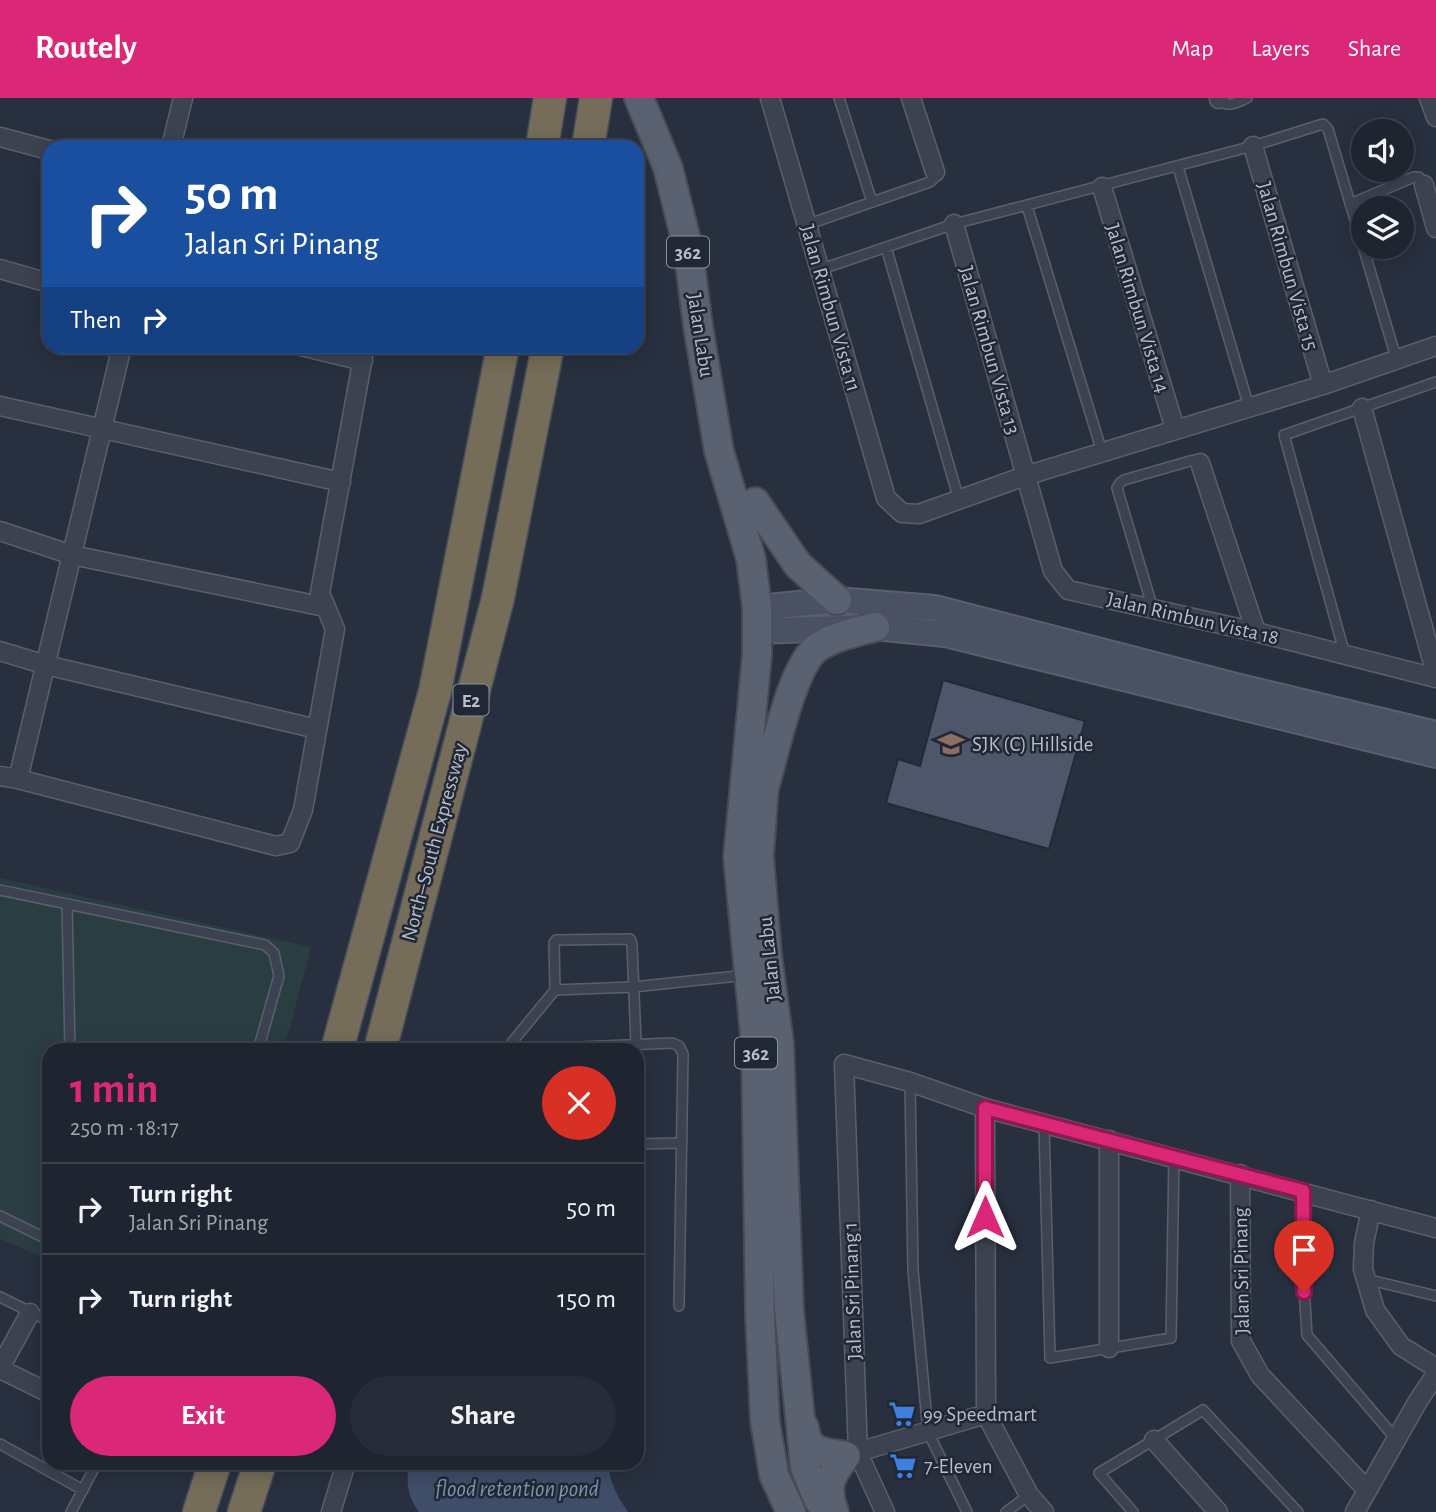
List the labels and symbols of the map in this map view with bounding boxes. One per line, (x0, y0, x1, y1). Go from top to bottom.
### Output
street label: Jalan Rimbun Vista 15 (1253, 179, 1322, 353)
street label: Jalan Rimbun Vista 14 (1102, 221, 1173, 395)
street label: Jalan Rimbun Vista 11 (797, 222, 864, 394)
road number: 362 (667, 236, 709, 268)
street label: Jalan Rimbun Vista 13 (955, 263, 1024, 437)
street label: Jalan Labu (684, 292, 718, 379)
street label: Jalan Rimbun Vista 18 (1105, 588, 1281, 648)
road number: E2 (454, 684, 489, 716)
school or university icon: SJK (C) Hillside (936, 729, 966, 759)
place label: SJK (C) Hillside (972, 734, 1093, 755)
street label: North–South Expressway (398, 741, 471, 943)
street label: Jalan Labu (755, 915, 784, 1002)
road number: 362 (735, 1037, 777, 1068)
position arrow (948, 1180, 1022, 1254)
street label: Jalan Sri Pinang (1230, 1206, 1253, 1335)
pin (1274, 1220, 1334, 1292)
street label: Jalan Sri Pinang 1 (840, 1222, 865, 1360)
supermarket icon: 99 Speedmart (887, 1399, 917, 1429)
place label: 99 Speedmart (923, 1404, 1037, 1425)
supermarket icon: 7-Eleven (888, 1451, 918, 1481)
place label: 7-Eleven (924, 1456, 993, 1477)
water label: flood retention pond (435, 1478, 599, 1501)

